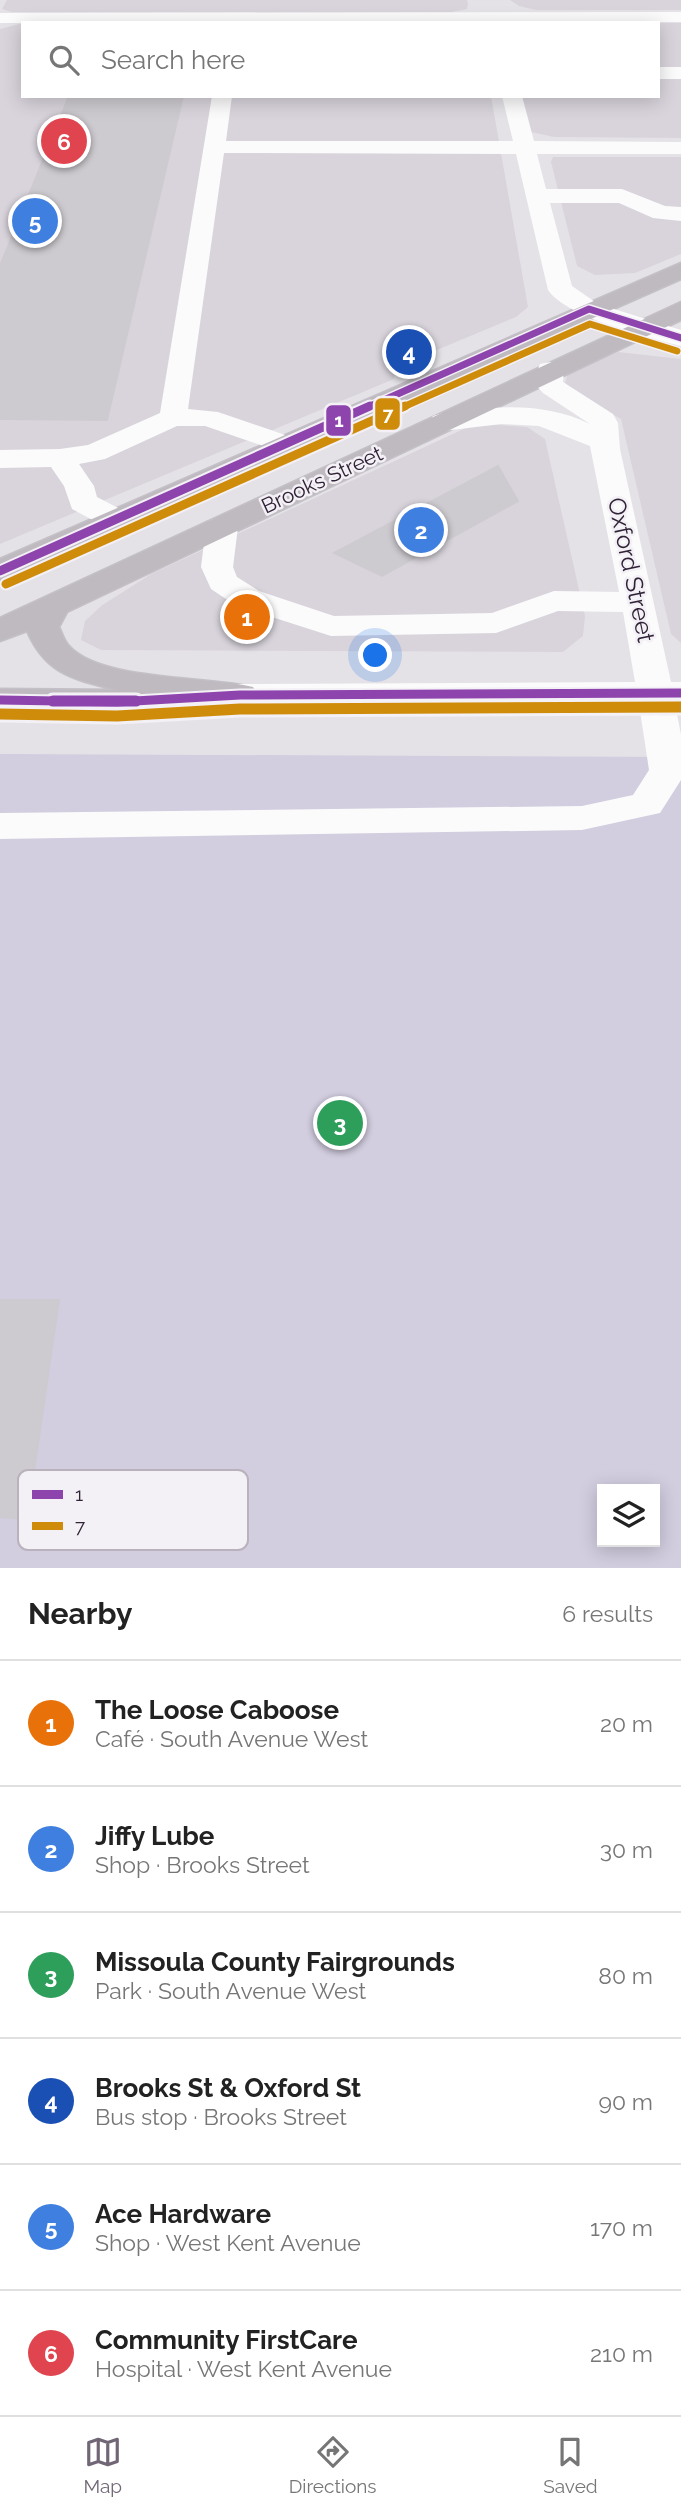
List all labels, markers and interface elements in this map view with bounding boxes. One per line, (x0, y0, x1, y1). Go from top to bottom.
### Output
search box (21, 21, 660, 98)
icon: search (45, 41, 83, 79)
text: Search here (101, 45, 245, 75)
pin: 6 (41, 115, 87, 167)
pin: 5 (12, 195, 58, 247)
pin: 4 (386, 326, 432, 378)
line badge: 7 (374, 397, 401, 431)
text: 7 (383, 403, 394, 425)
line badge: 1 (325, 404, 352, 437)
text: 1 (334, 409, 344, 431)
street label: Brooks Street (257, 441, 386, 519)
street label: Oxford Street (602, 495, 661, 645)
pin: 2 (398, 504, 444, 556)
pin: 1 (224, 591, 270, 643)
your location (358, 638, 392, 672)
pin: 3 (317, 1097, 363, 1149)
legend (18, 1470, 248, 1550)
text: 1 (75, 1483, 83, 1505)
map controls (597, 1484, 660, 1547)
button: layers (597, 1484, 660, 1547)
text: 7 (75, 1515, 85, 1537)
text: Nearby (28, 1596, 132, 1631)
text: 6 results (562, 1600, 653, 1627)
text: The Loose Caboose (95, 1695, 339, 1725)
text: 1 (45, 1710, 57, 1737)
text: 20 m (600, 1710, 653, 1737)
text: Café · South Avenue West (95, 1725, 368, 1752)
text: Jiffy Lube (95, 1821, 214, 1851)
text: 2 (45, 1836, 57, 1863)
text: 30 m (600, 1836, 653, 1863)
text: Shop · Brooks Street (95, 1851, 310, 1878)
text: Missoula County Fairgrounds (95, 1947, 455, 1977)
text: 3 (45, 1962, 57, 1989)
text: 80 m (598, 1962, 653, 1989)
text: Park · South Avenue West (95, 1977, 366, 2004)
text: Brooks St & Oxford St (95, 2073, 361, 2103)
text: 4 (44, 2088, 58, 2115)
text: 90 m (598, 2088, 653, 2115)
text: Bus stop · Brooks Street (95, 2103, 347, 2130)
text: Ace Hardware (95, 2199, 271, 2229)
text: 5 (45, 2214, 57, 2241)
text: 170 m (590, 2214, 653, 2241)
text: Shop · West Kent Avenue (95, 2229, 361, 2256)
text: Community FirstCare (95, 2325, 358, 2355)
text: 6 (44, 2340, 58, 2367)
text: 210 m (590, 2340, 653, 2367)
text: Hospital · West Kent Avenue (95, 2355, 392, 2382)
tab: Map (83, 2433, 122, 2497)
tab: Directions (289, 2433, 377, 2497)
tab: Saved (543, 2433, 598, 2497)

